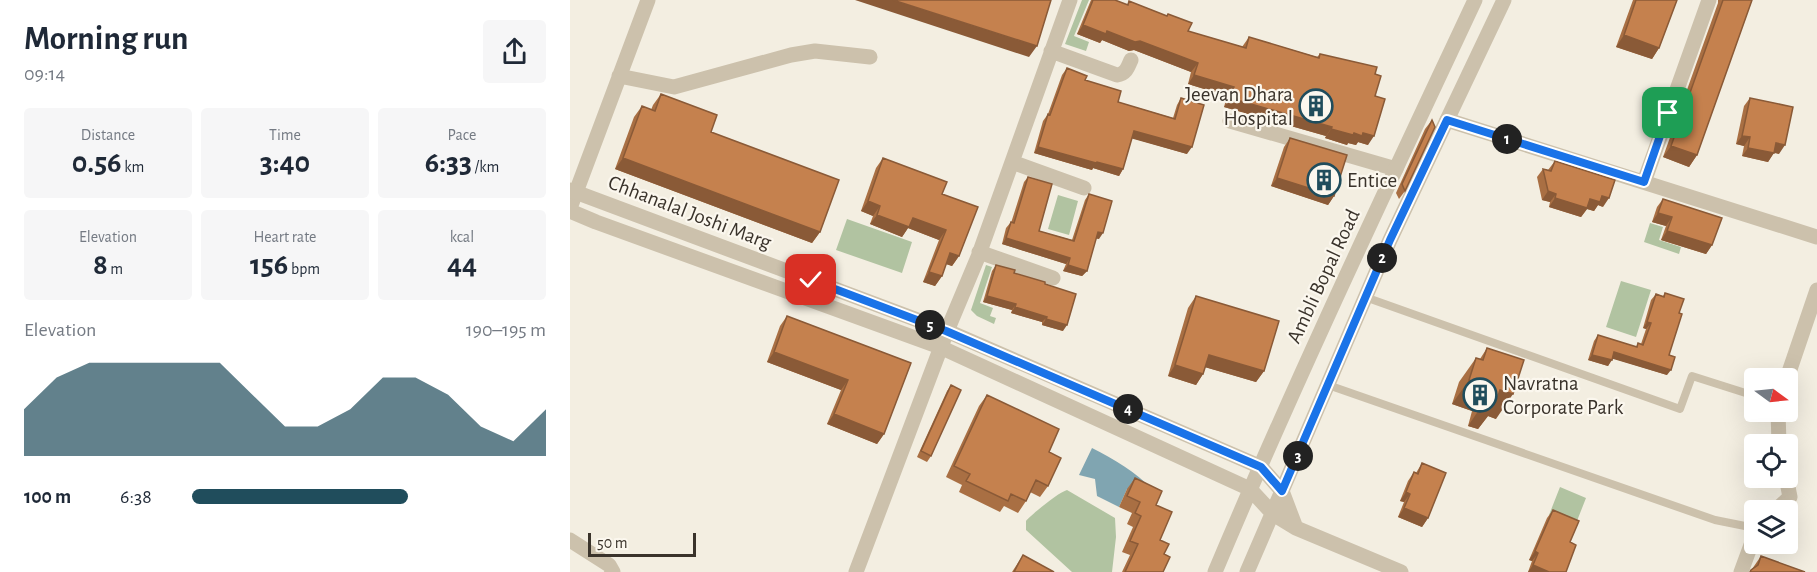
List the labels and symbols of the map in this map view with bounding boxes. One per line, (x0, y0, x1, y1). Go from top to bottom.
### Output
place label: Jeevan Dhara Hospital (1185, 84, 1293, 129)
pin (1642, 87, 1693, 138)
building icon: Jeevan Dhara Hospital (1298, 88, 1334, 124)
pin: 1 (1492, 124, 1522, 154)
building icon: Entice (1306, 162, 1342, 198)
place label: Entice (1347, 170, 1397, 191)
street label: Chhanalal Joshi Marg (605, 172, 775, 254)
street label: Ambli Bopal Road (1283, 206, 1364, 347)
pin: 2 (1367, 243, 1397, 273)
pin (785, 254, 836, 305)
pin: 5 (915, 310, 945, 340)
north arrow (1744, 368, 1798, 422)
place label: Navratna Corporate Park (1503, 373, 1624, 418)
building icon: Navratna Corporate Park (1462, 377, 1498, 413)
pin: 4 (1113, 394, 1143, 424)
pin: 3 (1283, 441, 1313, 471)
scale bar (588, 530, 696, 558)

